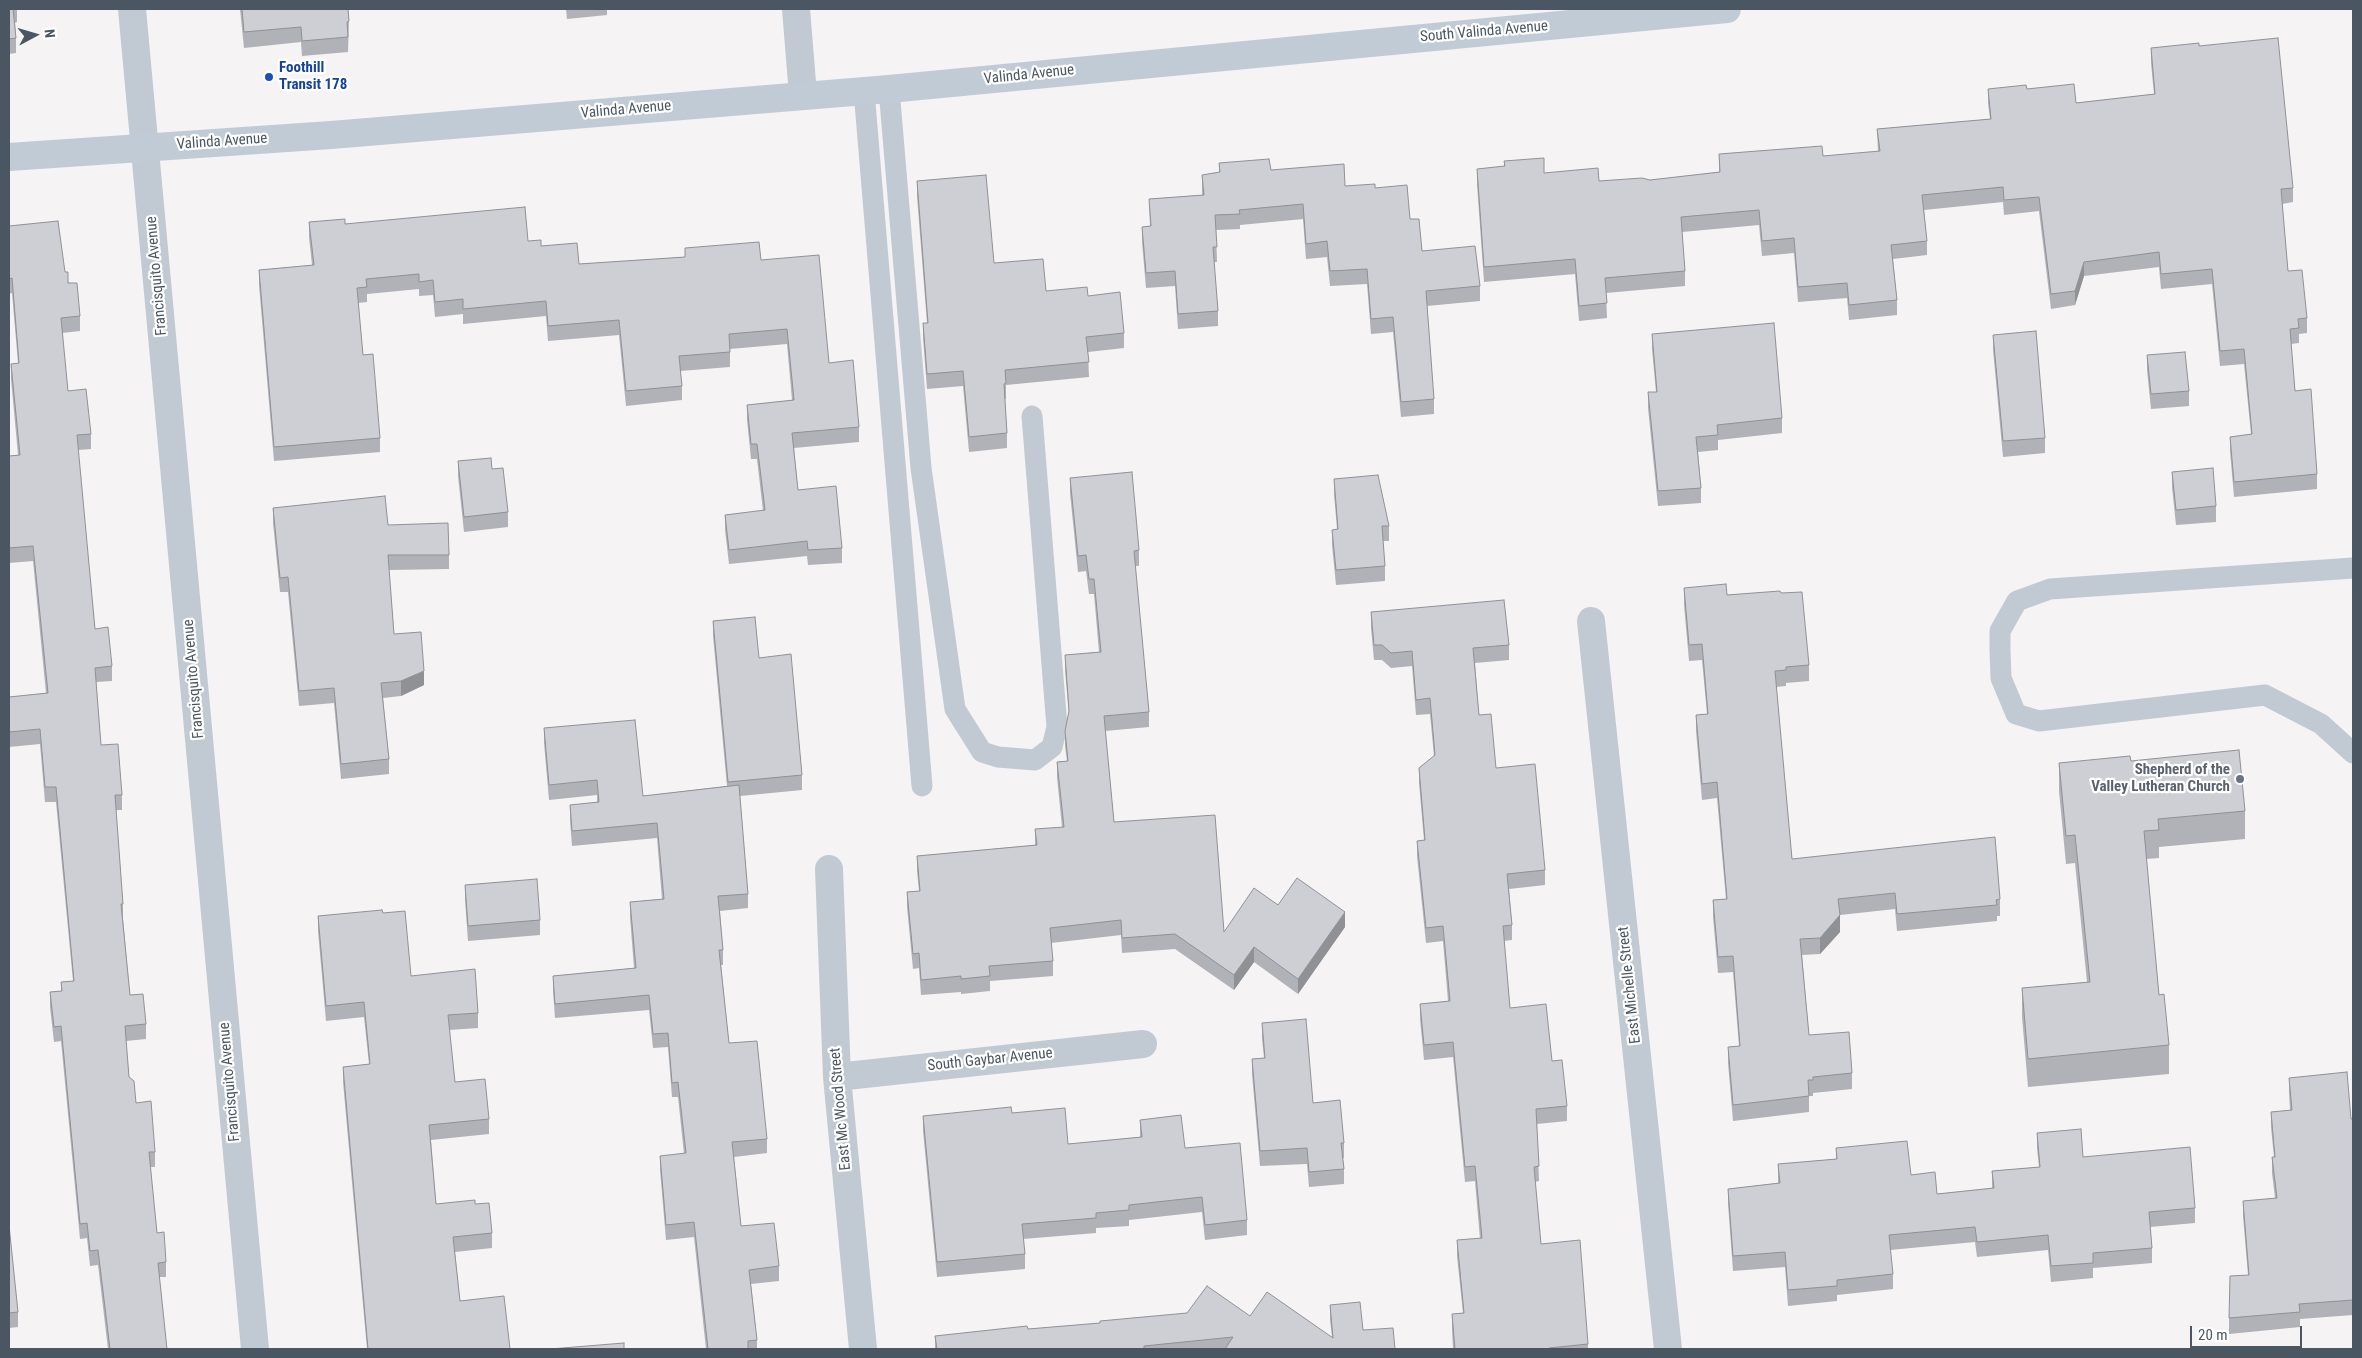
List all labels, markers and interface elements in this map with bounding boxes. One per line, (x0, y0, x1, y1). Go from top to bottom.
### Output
north arrow (10, 10, 60, 60)
street label: South Valinda Avenue (1419, 17, 1549, 47)
text: N (42, 28, 58, 39)
place label: Foothill Transit 178 (279, 59, 347, 94)
street label: Valinda Avenue (983, 61, 1075, 89)
marker: Foothill Transit 178 (263, 71, 275, 83)
street label: Valinda Avenue (580, 97, 672, 123)
street label: Valinda Avenue (176, 130, 268, 154)
street label: Francisquito Avenue (143, 216, 171, 336)
street label: Francisquito Avenue (180, 619, 208, 739)
place label: Shepherd of the Valley Lutheran Church (2091, 761, 2230, 796)
marker: Shepherd of the Valley Lutheran Church (2234, 773, 2246, 785)
street label: East Michelle Street (1615, 925, 1645, 1045)
street label: Francisquito Avenue (216, 1022, 244, 1142)
street label: South Gaybar Avenue (927, 1044, 1053, 1076)
street label: East Mc Wood Street (827, 1047, 855, 1171)
scale bar (2192, 1316, 2304, 1348)
text: 20 m (2198, 1326, 2228, 1344)

